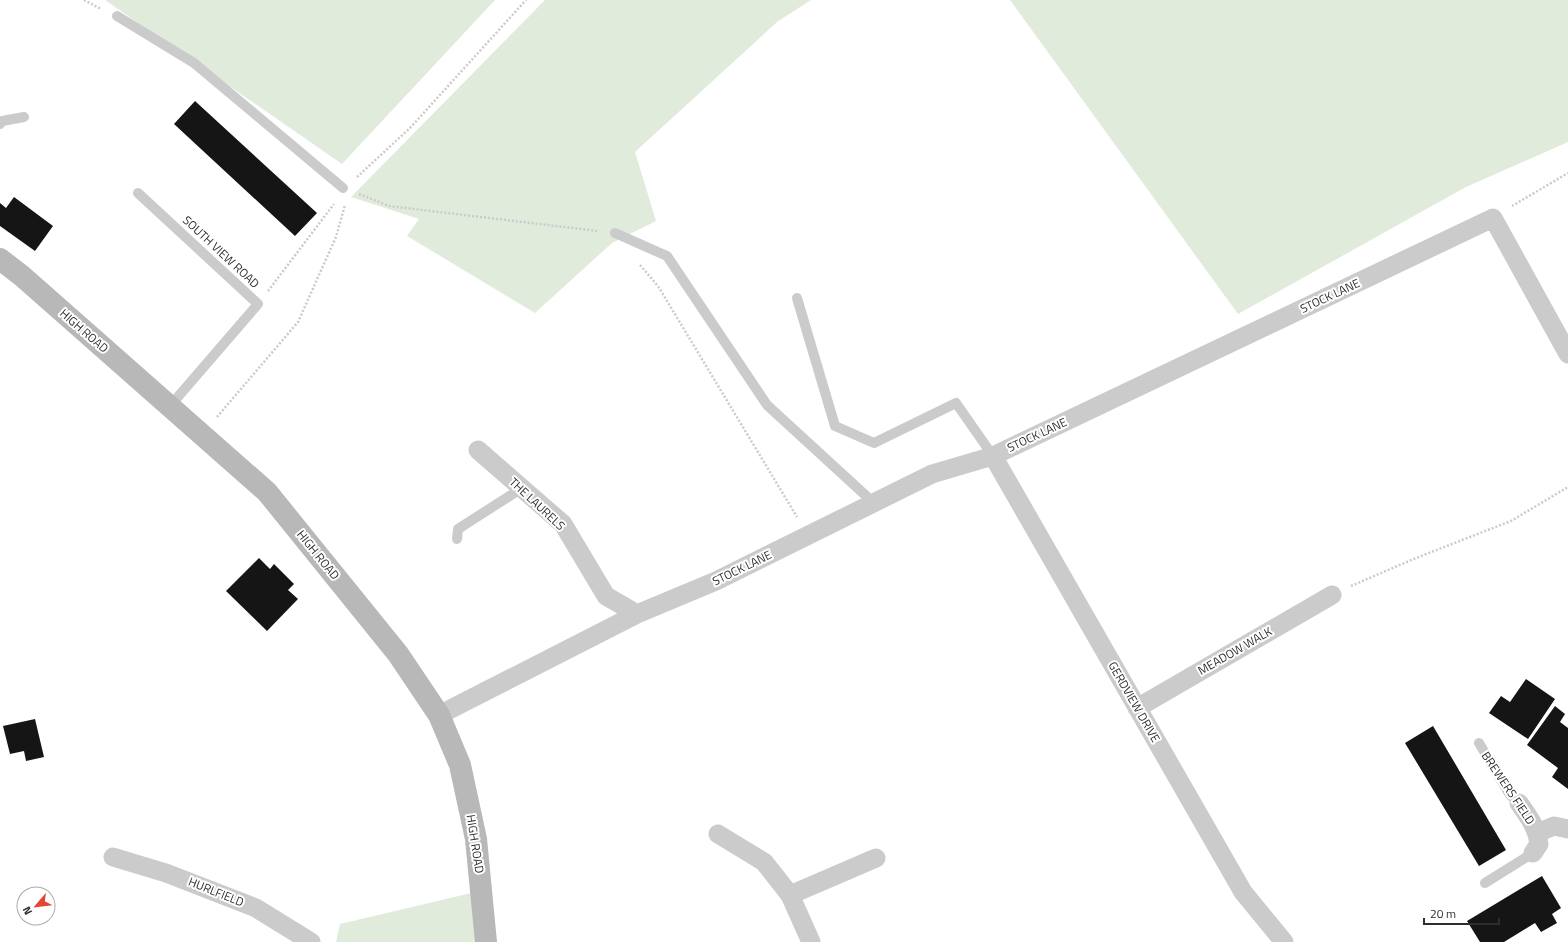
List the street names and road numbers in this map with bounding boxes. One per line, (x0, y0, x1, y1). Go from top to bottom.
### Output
street label: SOUTH VIEW ROAD (179, 211, 264, 293)
street label: STOCK LANE (1297, 273, 1363, 318)
street label: HIGH ROAD (56, 304, 113, 357)
street label: STOCK LANE (1004, 412, 1070, 457)
street label: THE LAURELS (505, 473, 570, 535)
street label: HIGH ROAD (292, 526, 345, 584)
street label: STOCK LANE (709, 545, 775, 590)
street label: MEADOW WALK (1194, 622, 1276, 680)
street label: GERDVIEW DRIVE (1104, 658, 1165, 746)
street label: BREWERS FIELD (1477, 747, 1540, 828)
street label: HIGH ROAD (461, 813, 490, 875)
street label: HURLFIELD (186, 872, 247, 911)

